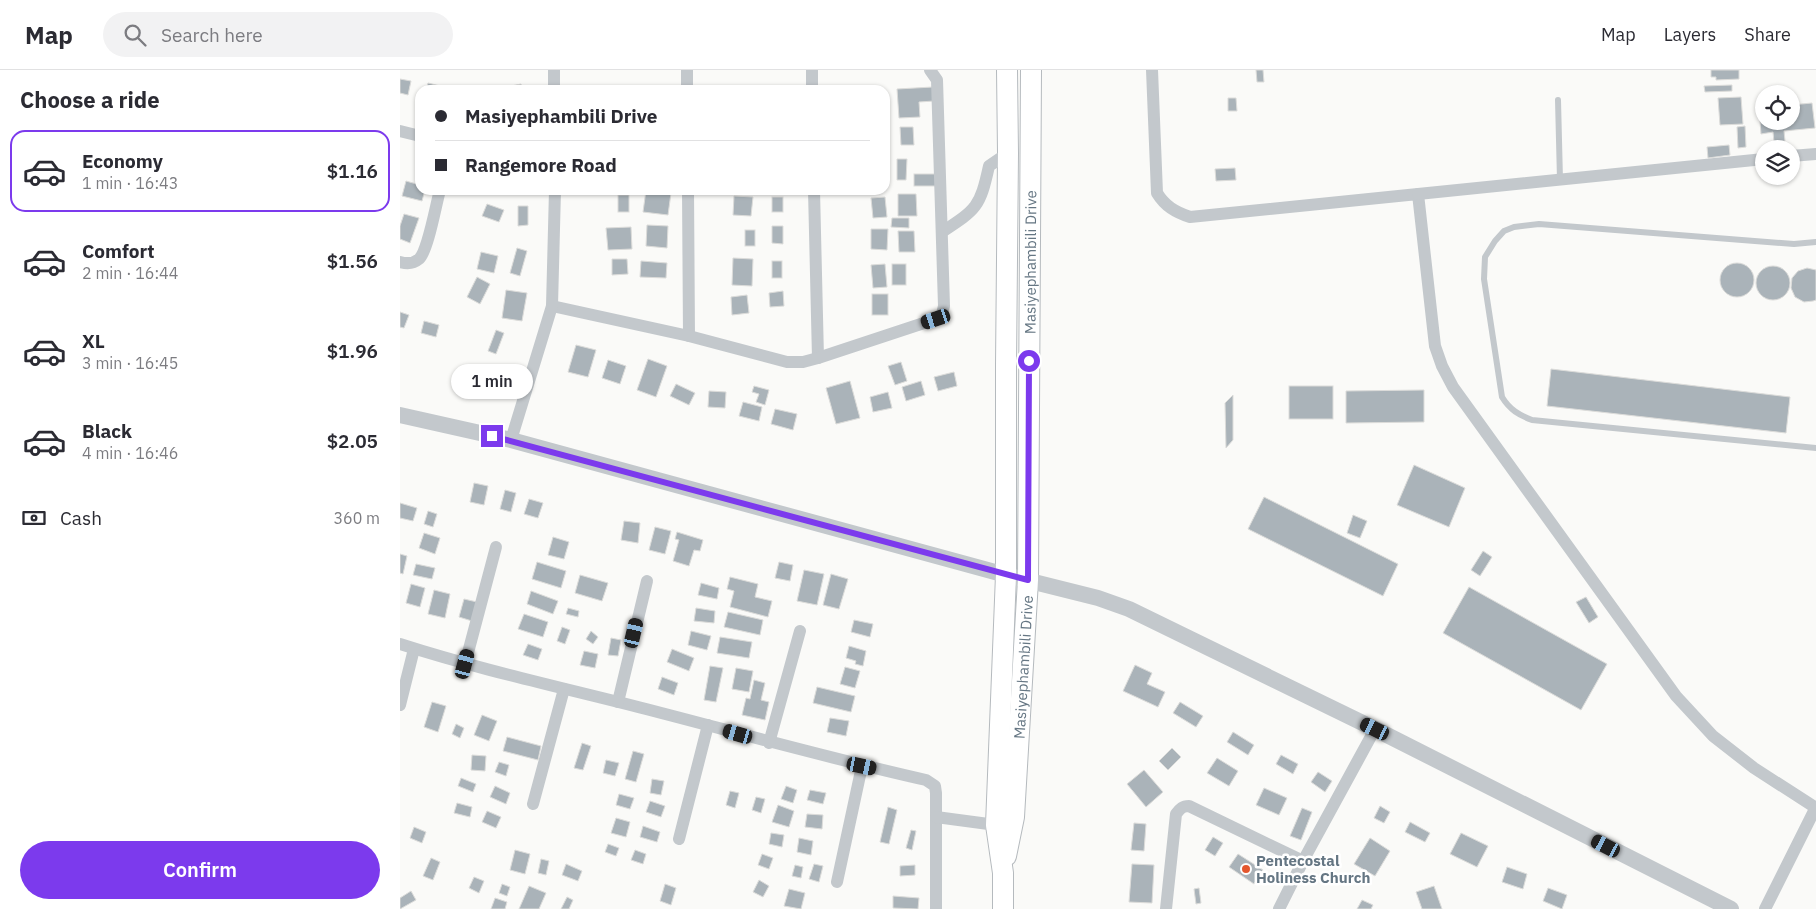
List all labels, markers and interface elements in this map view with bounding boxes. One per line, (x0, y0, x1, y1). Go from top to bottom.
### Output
search box (103, 12, 453, 57)
text: Map (25, 19, 73, 51)
icon: search (121, 21, 149, 49)
text: Search here (161, 23, 263, 47)
text: Map (1601, 23, 1636, 46)
text: Layers (1664, 23, 1716, 46)
text: Share (1744, 23, 1791, 46)
text: Choose a ride (20, 85, 160, 114)
map controls (1755, 85, 1800, 185)
button: locate (1755, 85, 1800, 130)
text: Masiyephambili Drive (465, 104, 658, 128)
button: layers (1755, 140, 1800, 185)
icon: car (22, 149, 67, 194)
text: Economy (82, 149, 163, 173)
text: Rangemore Road (465, 153, 617, 177)
text: $1.16 (327, 159, 378, 183)
text: 1 min · 16:43 (82, 173, 178, 193)
street label: Masiyephambili Drive (1020, 190, 1040, 334)
icon: car (22, 239, 67, 284)
text: Comfort (82, 239, 155, 263)
text: $1.56 (327, 249, 378, 273)
text: 2 min · 16:44 (82, 263, 178, 283)
car (919, 307, 952, 331)
icon: car (22, 329, 67, 374)
text: XL (82, 329, 105, 353)
text: $1.96 (327, 339, 378, 363)
route start (1018, 350, 1040, 372)
text: 3 min · 16:45 (82, 353, 178, 373)
callout: 1 min (451, 364, 533, 398)
text: 1 min (471, 371, 513, 391)
icon: car (22, 419, 67, 464)
text: Black (82, 419, 132, 443)
route end (481, 425, 503, 447)
text: $2.05 (327, 429, 378, 453)
text: 4 min · 16:46 (82, 443, 178, 463)
icon: cash (20, 504, 48, 532)
text: Cash (60, 506, 102, 530)
text: 360 m (333, 508, 380, 528)
street label: Masiyephambili Drive (1009, 595, 1037, 740)
car (623, 617, 644, 649)
car (453, 648, 476, 680)
car (1358, 716, 1391, 742)
car (721, 723, 754, 745)
car (845, 756, 878, 776)
car (1589, 833, 1622, 859)
button: Confirm (20, 841, 380, 899)
place label: Pentecostal Holiness Church (1256, 851, 1370, 887)
marker: Pentecostal Holiness Church (1240, 863, 1252, 875)

